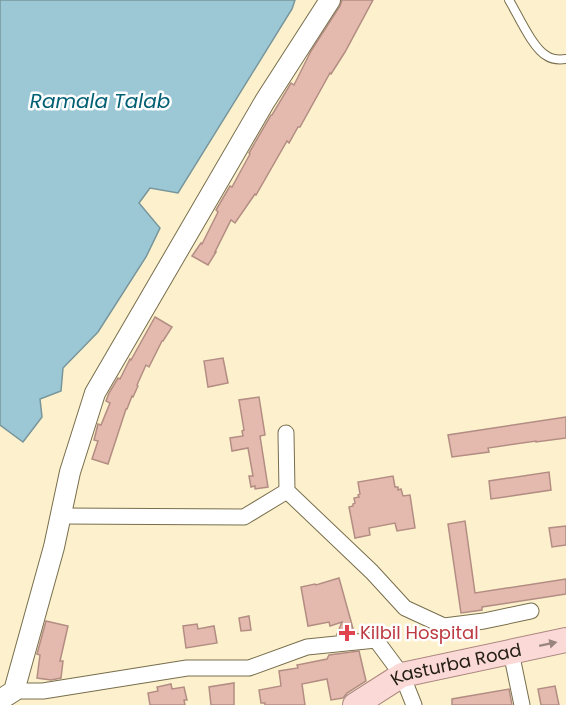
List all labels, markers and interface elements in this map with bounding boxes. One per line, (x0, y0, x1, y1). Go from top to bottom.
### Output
water label: Ramala Talab (30, 87, 170, 115)
place label: Kilbil Hospital (360, 620, 479, 645)
marker: Kilbil Hospital (338, 624, 356, 642)
street label: Kasturba Road (385, 637, 524, 691)
one-way arrow (539, 639, 558, 648)

